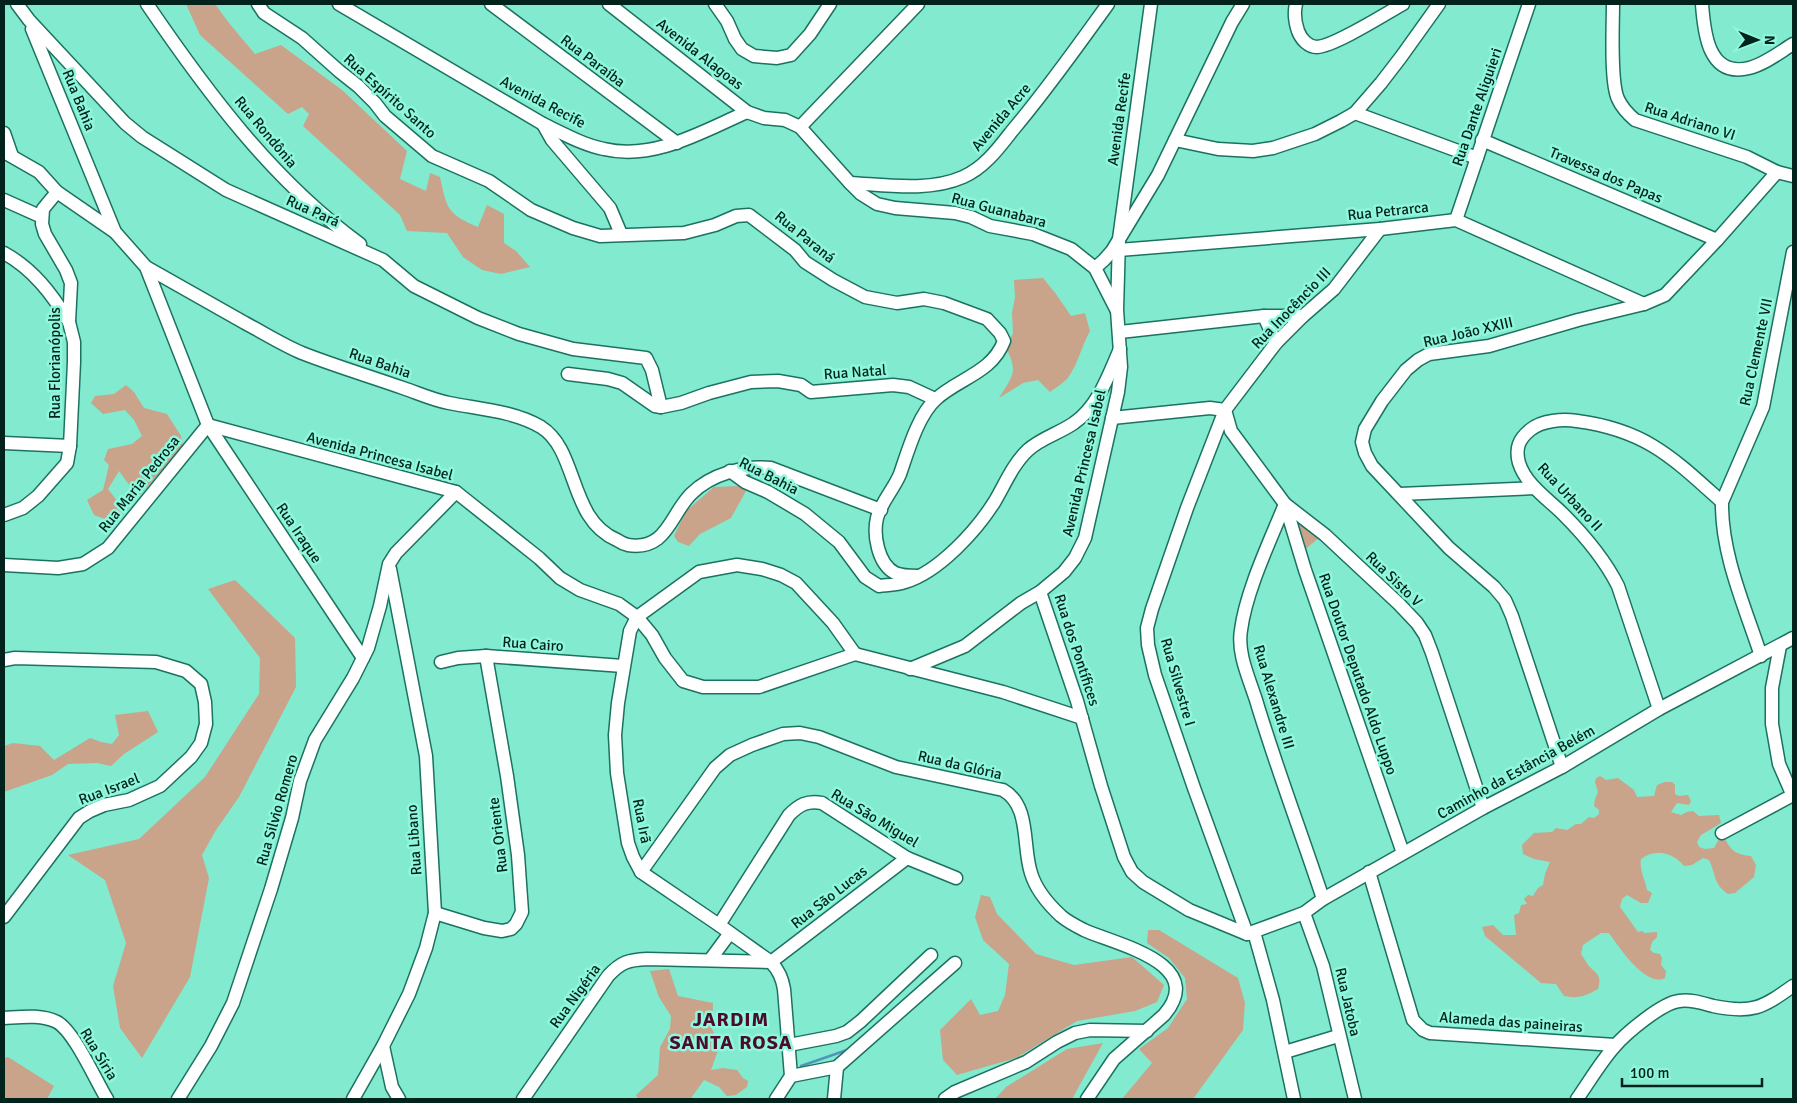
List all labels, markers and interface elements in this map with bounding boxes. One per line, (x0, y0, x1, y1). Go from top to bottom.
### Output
street label: Avenida Alagoas (653, 15, 747, 94)
north arrow (1732, 15, 1782, 65)
street label: Rua Paraíba (557, 31, 629, 91)
text: N (1761, 35, 1778, 45)
street label: Rua Dante Aliguieri (1448, 45, 1506, 169)
street label: Rua Espírito Santo (340, 50, 440, 142)
street label: Rua Bahia (59, 67, 99, 133)
street label: Avenida Recife (1104, 71, 1134, 167)
street label: Avenida Recife (497, 72, 589, 132)
street label: Avenida Acre (967, 79, 1035, 155)
street label: Rua Rondônia (231, 92, 301, 172)
street label: Rua Adriano VI (1642, 98, 1738, 144)
street label: Travessa dos Papas (1547, 143, 1666, 207)
street label: Rua Guanabara (950, 189, 1048, 231)
street label: Rua Pará (283, 191, 343, 231)
street label: Rua Petrarca (1346, 198, 1430, 224)
street label: Rua Paraná (771, 207, 839, 267)
street label: Rua Inocêncio III (1248, 263, 1334, 353)
street label: Rua Clemente VII (1736, 297, 1776, 407)
street label: Rua Florianópolis (46, 307, 64, 419)
street label: Rua João XXIII (1421, 313, 1515, 351)
street label: Rua Bahia (347, 344, 413, 382)
street label: Rua Natal (823, 361, 887, 383)
street label: Avenida Princesa Isabel (1058, 387, 1110, 539)
street label: Avenida Princesa Isabel (305, 428, 455, 484)
street label: Rua Maria Pedrosa (95, 432, 183, 536)
street label: Rua Bahia (736, 453, 802, 499)
street label: Rua Urbano II (1534, 459, 1606, 535)
street label: Rua Iraque (272, 499, 326, 567)
street label: Rua Sisto V (1362, 548, 1426, 611)
street label: Rua Doutor Deputado Aldo Luppo (1315, 571, 1401, 777)
street label: Rua dos Pontífices (1050, 592, 1104, 709)
street label: Rua Cairo (502, 633, 564, 655)
street label: Rua Silvestre I (1157, 636, 1199, 728)
street label: Rua Alexandre III (1250, 643, 1298, 751)
street label: Caminho da Estância Belém (1434, 721, 1598, 823)
street label: Rua da Glória (916, 747, 1004, 783)
street label: Rua Silvio Romero (252, 752, 302, 868)
street label: Rua Israel (76, 769, 142, 809)
street label: Rua São Miguel (828, 785, 922, 851)
street label: Rua Oriente (484, 796, 512, 874)
street label: Rua Irã (629, 797, 655, 845)
street label: Rua Libano (403, 804, 425, 876)
street label: Rua São Lucas (787, 861, 871, 932)
street label: Rua Nigéria (546, 960, 604, 1032)
street label: Rua Jatoba (1331, 966, 1365, 1038)
district label: JARDIM SANTA ROSA (669, 1007, 793, 1055)
street label: Alameda das paineiras (1439, 1008, 1584, 1036)
street label: Rua Síria (76, 1025, 122, 1083)
scale bar (1622, 1056, 1762, 1088)
text: 100 m (1630, 1064, 1670, 1082)

